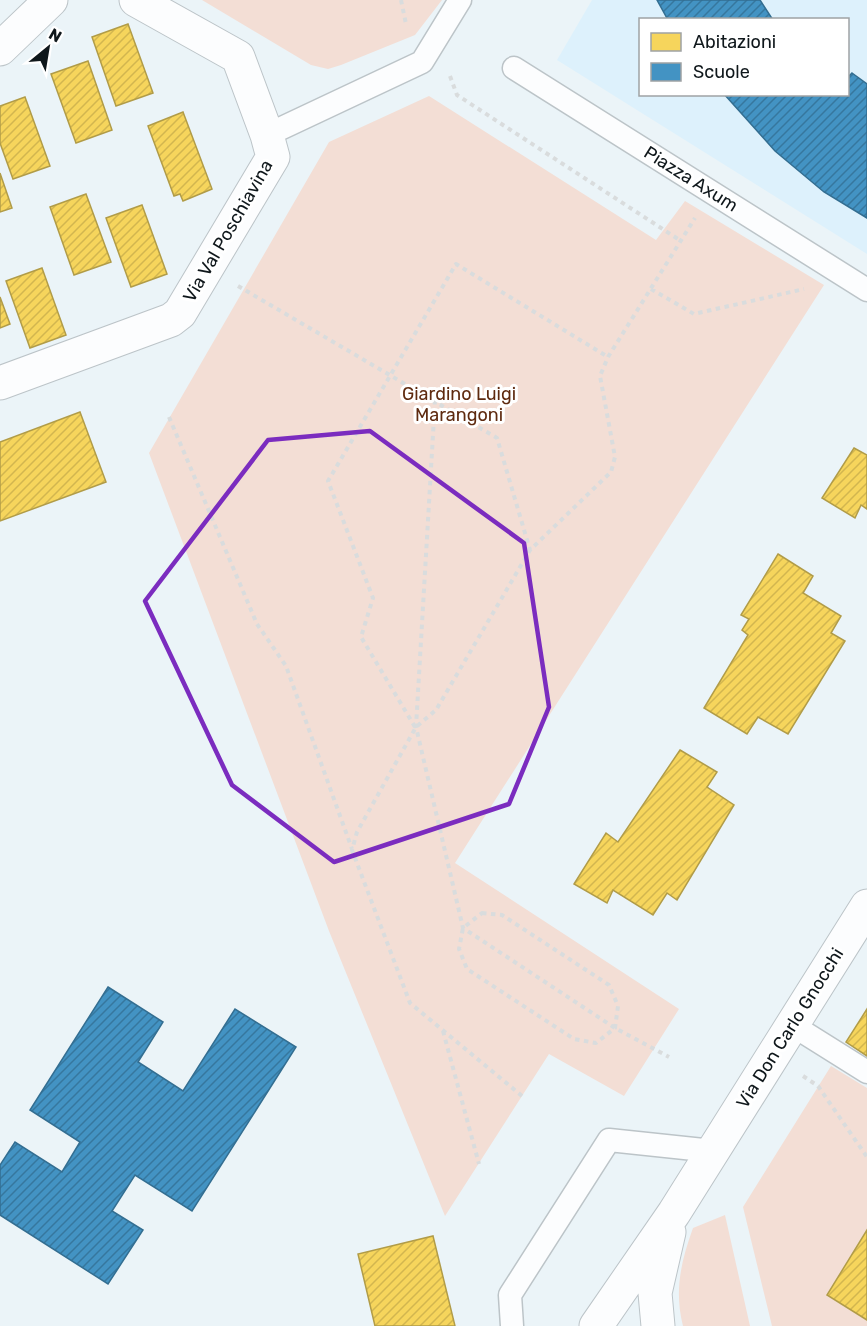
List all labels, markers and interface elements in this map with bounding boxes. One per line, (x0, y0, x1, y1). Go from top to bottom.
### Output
north arrow (18, 18, 78, 78)
legend (639, 18, 849, 96)
text: N (46, 24, 65, 47)
text: Abitazioni (693, 31, 776, 53)
text: Scuole (693, 61, 750, 83)
street label: Piazza Axum (640, 141, 742, 217)
street label: Via Val Poschiavina (178, 156, 278, 306)
park label: Giardino Luigi Marangoni (402, 383, 516, 426)
street label: Via Don Carlo Gnocchi (732, 944, 848, 1112)

